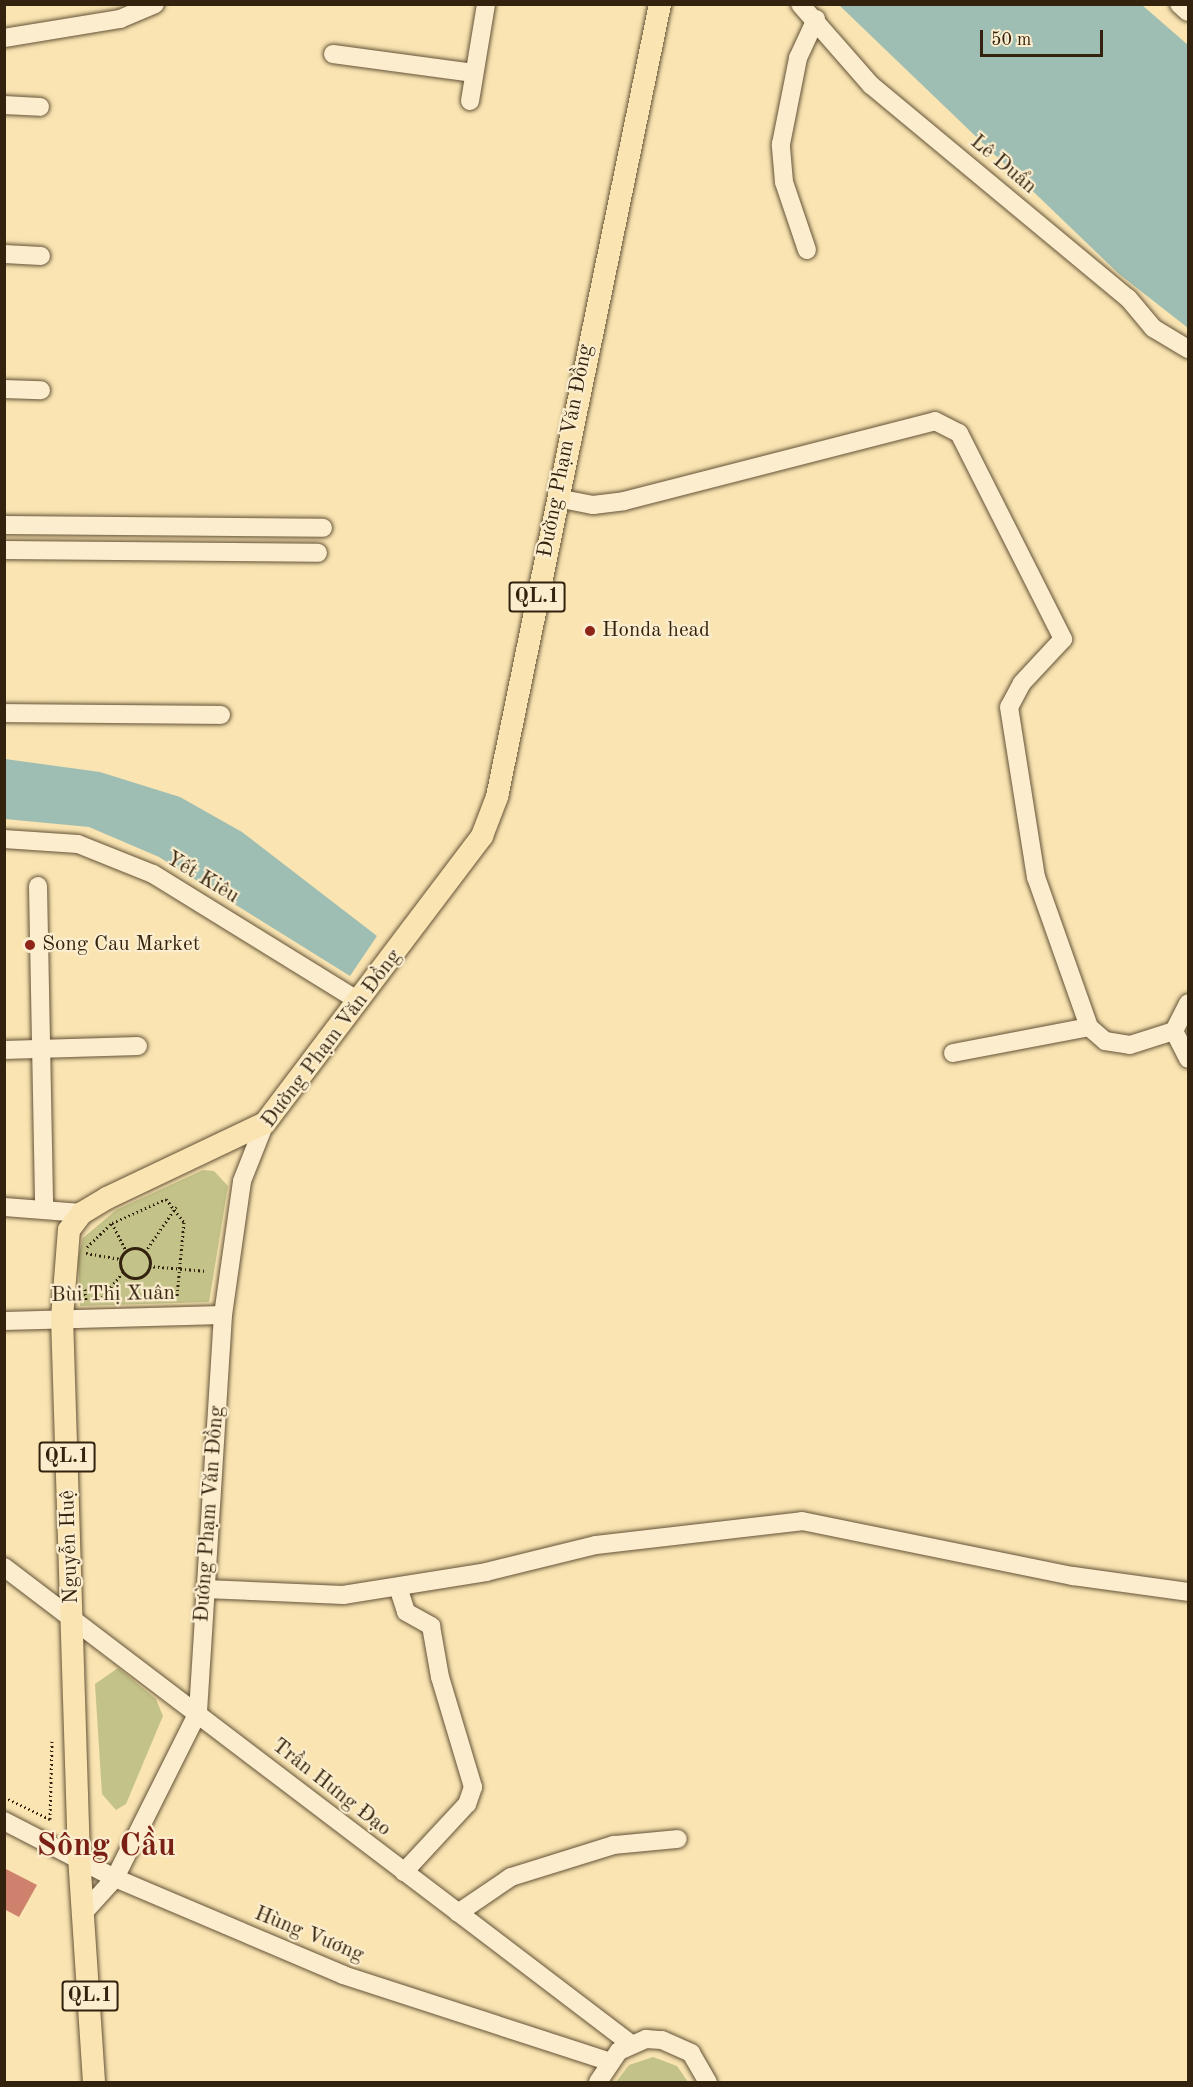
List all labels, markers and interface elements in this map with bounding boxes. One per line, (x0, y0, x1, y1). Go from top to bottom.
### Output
scale bar (983, 18, 1106, 56)
text: 50 m (991, 31, 1031, 49)
street label: Lê Duẩn (965, 130, 1041, 200)
street label: Đường Phạm Văn Đồng (533, 342, 599, 560)
road number: QL.1 (508, 580, 566, 614)
place label: Honda head (602, 618, 710, 644)
marker: Honda head (583, 624, 597, 638)
street label: Yết Kiêu (161, 846, 243, 910)
place label: Song Cau Market (42, 932, 200, 958)
marker: Song Cau Market (23, 938, 37, 952)
street label: Đường Phạm Văn Đồng (257, 945, 407, 1133)
street label: Bùi Thị Xuân (51, 1281, 175, 1309)
street label: Đường Phạm Văn Đồng (190, 1405, 230, 1623)
road number: QL.1 (38, 1440, 96, 1474)
street label: Nguyễn Huệ (55, 1490, 85, 1604)
street label: Trần Hưng Đạo (266, 1734, 396, 1842)
district label: Sông Cầu (36, 1827, 176, 1867)
street label: Hùng Vương (251, 1902, 367, 1968)
road number: QL.1 (62, 1979, 118, 2013)

